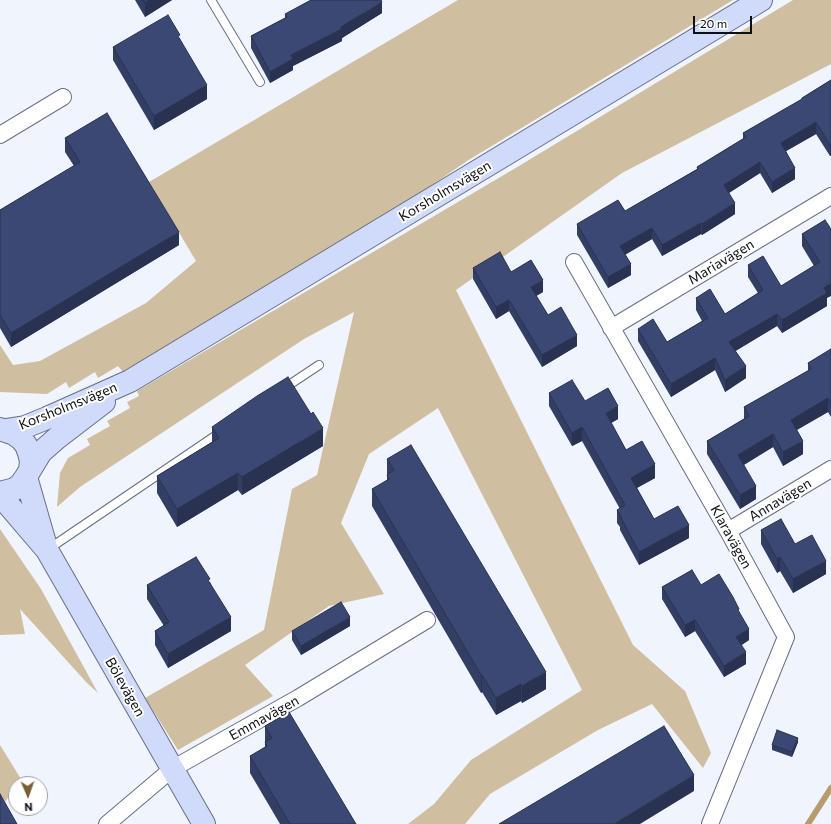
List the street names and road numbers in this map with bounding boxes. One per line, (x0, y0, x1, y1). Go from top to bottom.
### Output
street label: Korsholmsvägen (396, 157, 494, 225)
street label: Mariavägen (685, 236, 757, 288)
street label: Korsholmsvägen (16, 379, 120, 433)
street label: Annavägen (746, 475, 814, 525)
street label: Klaravägen (707, 502, 755, 572)
street label: Bölevägen (101, 655, 149, 719)
street label: Emmavägen (226, 692, 302, 744)

